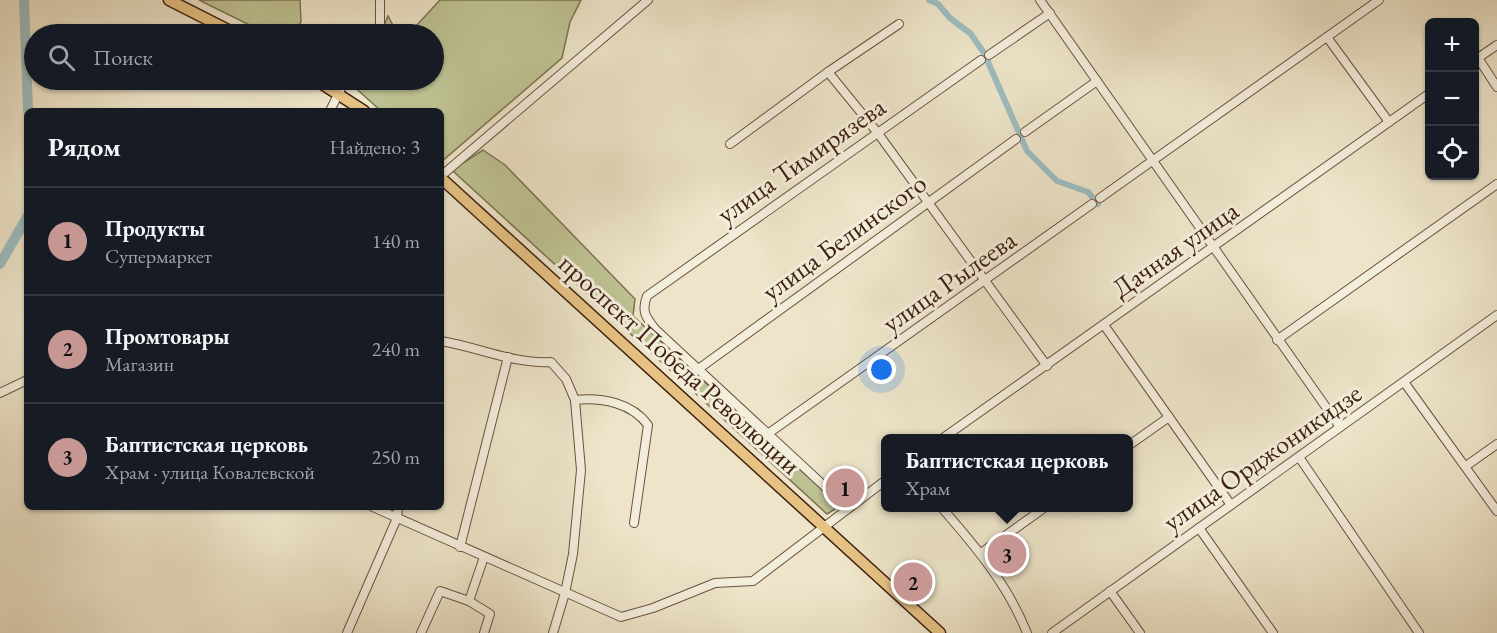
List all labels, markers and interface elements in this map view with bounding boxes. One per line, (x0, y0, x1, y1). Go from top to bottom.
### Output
map controls (1425, 18, 1479, 180)
button: + (1425, 18, 1479, 72)
search box (24, 24, 444, 90)
icon: search (45, 41, 78, 74)
text: Поиск (93, 43, 153, 72)
button: − (1425, 72, 1479, 126)
street label: улица Тимирязева (710, 89, 892, 231)
button: locate (1425, 126, 1479, 180)
text: Рядом (48, 130, 121, 164)
text: Найдено: 3 (329, 134, 420, 160)
street label: улица Белинского (755, 165, 933, 309)
street label: Дачная улица (1105, 192, 1245, 305)
text: Продукты (105, 214, 205, 243)
street label: улица Рылеева (875, 222, 1023, 340)
text: 1 (62, 228, 73, 254)
text: 140 m (372, 228, 420, 254)
text: Супермаркет (105, 243, 212, 269)
street label: проспект Победа Революции (552, 246, 808, 482)
text: Промтовары (105, 322, 230, 351)
text: 2 (62, 336, 73, 362)
text: 240 m (372, 336, 420, 362)
text: Магазин (105, 351, 174, 377)
your location (867, 355, 896, 384)
street label: улица Орджоникидзе (1156, 375, 1368, 539)
text: Баптистская церковь (105, 430, 308, 459)
popup (881, 434, 1133, 512)
text: 3 (62, 444, 73, 470)
text: 250 m (372, 444, 420, 470)
text: Баптистская церковь (905, 446, 1109, 475)
text: Храм · улица Ковалевской (105, 459, 315, 485)
pin: 1 (826, 466, 864, 510)
text: Храм (905, 475, 950, 501)
pin: 3 (988, 532, 1026, 576)
pin: 2 (894, 560, 932, 604)

